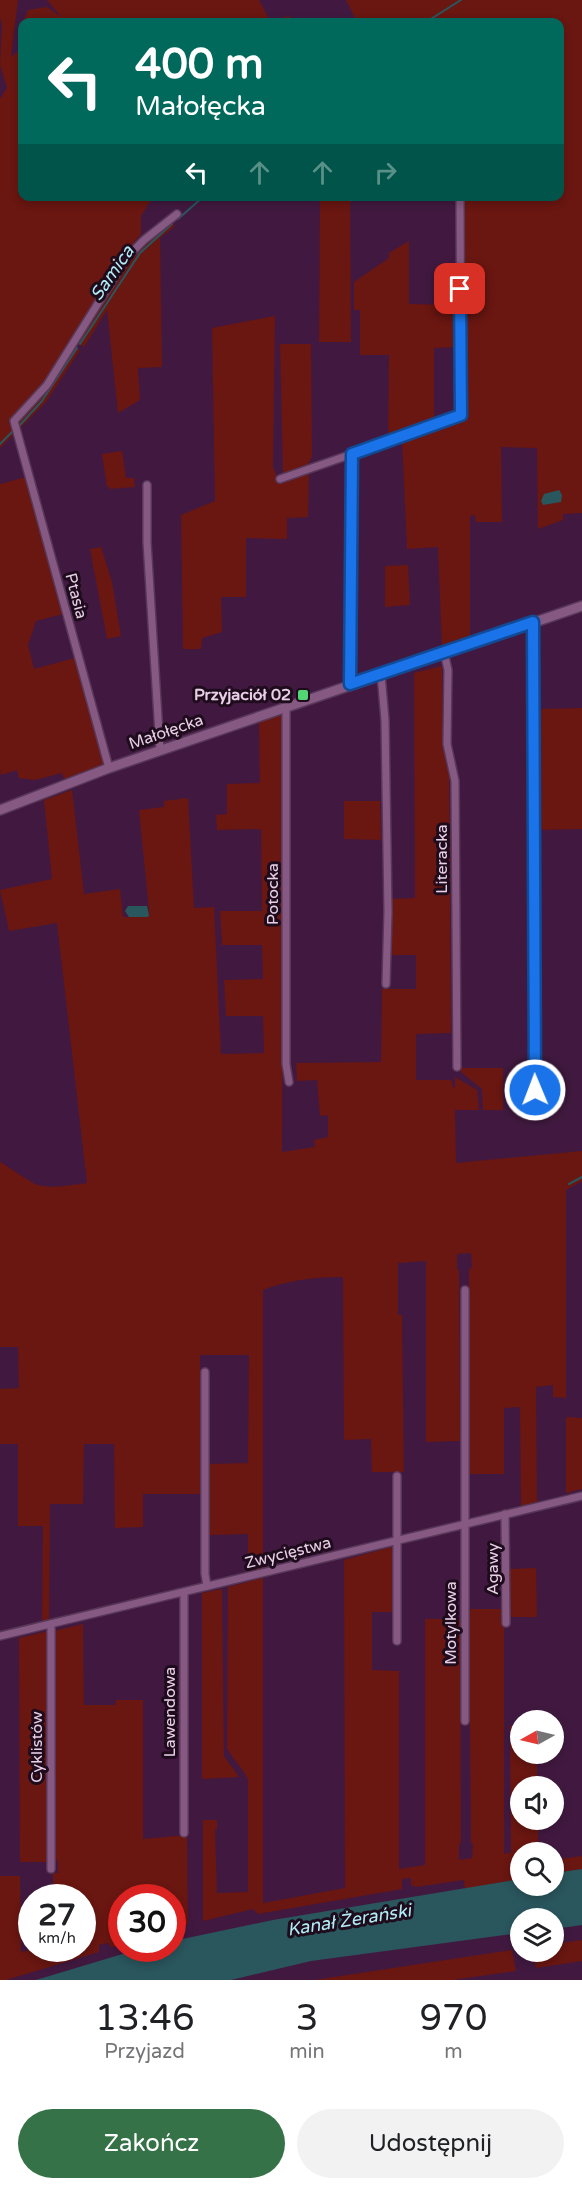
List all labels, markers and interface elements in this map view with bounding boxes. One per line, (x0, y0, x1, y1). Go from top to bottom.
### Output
text: 400 m (135, 39, 264, 90)
icon: left (36, 42, 114, 120)
text: Małołęcka (135, 90, 266, 123)
icon: left (180, 156, 213, 189)
icon: ahead (243, 156, 276, 189)
icon: ahead (306, 156, 339, 189)
icon: right (369, 156, 402, 189)
water label: Samica (85, 241, 139, 305)
pin (434, 263, 485, 314)
icon: arrive (443, 272, 476, 305)
street label: Ptasia (60, 571, 92, 621)
place label: Przyjaciół 02 (194, 685, 291, 705)
marker: Przyjaciół 02 (296, 688, 310, 702)
street label: Małołęcka (126, 710, 206, 754)
street label: Literacka (432, 824, 452, 894)
street label: Potocka (263, 863, 283, 925)
position arrow (503, 1058, 567, 1122)
street label: Zwycięstwa (243, 1533, 333, 1573)
street label: Agawy (483, 1543, 503, 1595)
street label: Motylkowa (441, 1581, 461, 1665)
street label: Lawendowa (160, 1667, 180, 1757)
north arrow (510, 1710, 564, 1764)
map controls (510, 1710, 564, 1962)
street label: Cyklistów (27, 1711, 47, 1783)
button: sound (510, 1776, 564, 1830)
button: search (510, 1842, 564, 1896)
speed limit sign: 30 (108, 1884, 186, 1962)
text: 27 (38, 1897, 76, 1934)
water label: Kanał Żerański (285, 1899, 415, 1941)
button: layers (510, 1908, 564, 1962)
text: km/h (38, 1929, 76, 1947)
text: 13:46 (95, 1997, 195, 2040)
text: 3 (296, 1997, 318, 2040)
text: 970 (419, 1997, 487, 2040)
text: Przyjazd (104, 2040, 185, 2064)
text: min (289, 2040, 325, 2064)
text: m (444, 2040, 463, 2064)
button: Zakończ (18, 2109, 285, 2178)
button: Udostępnij (297, 2109, 564, 2178)

